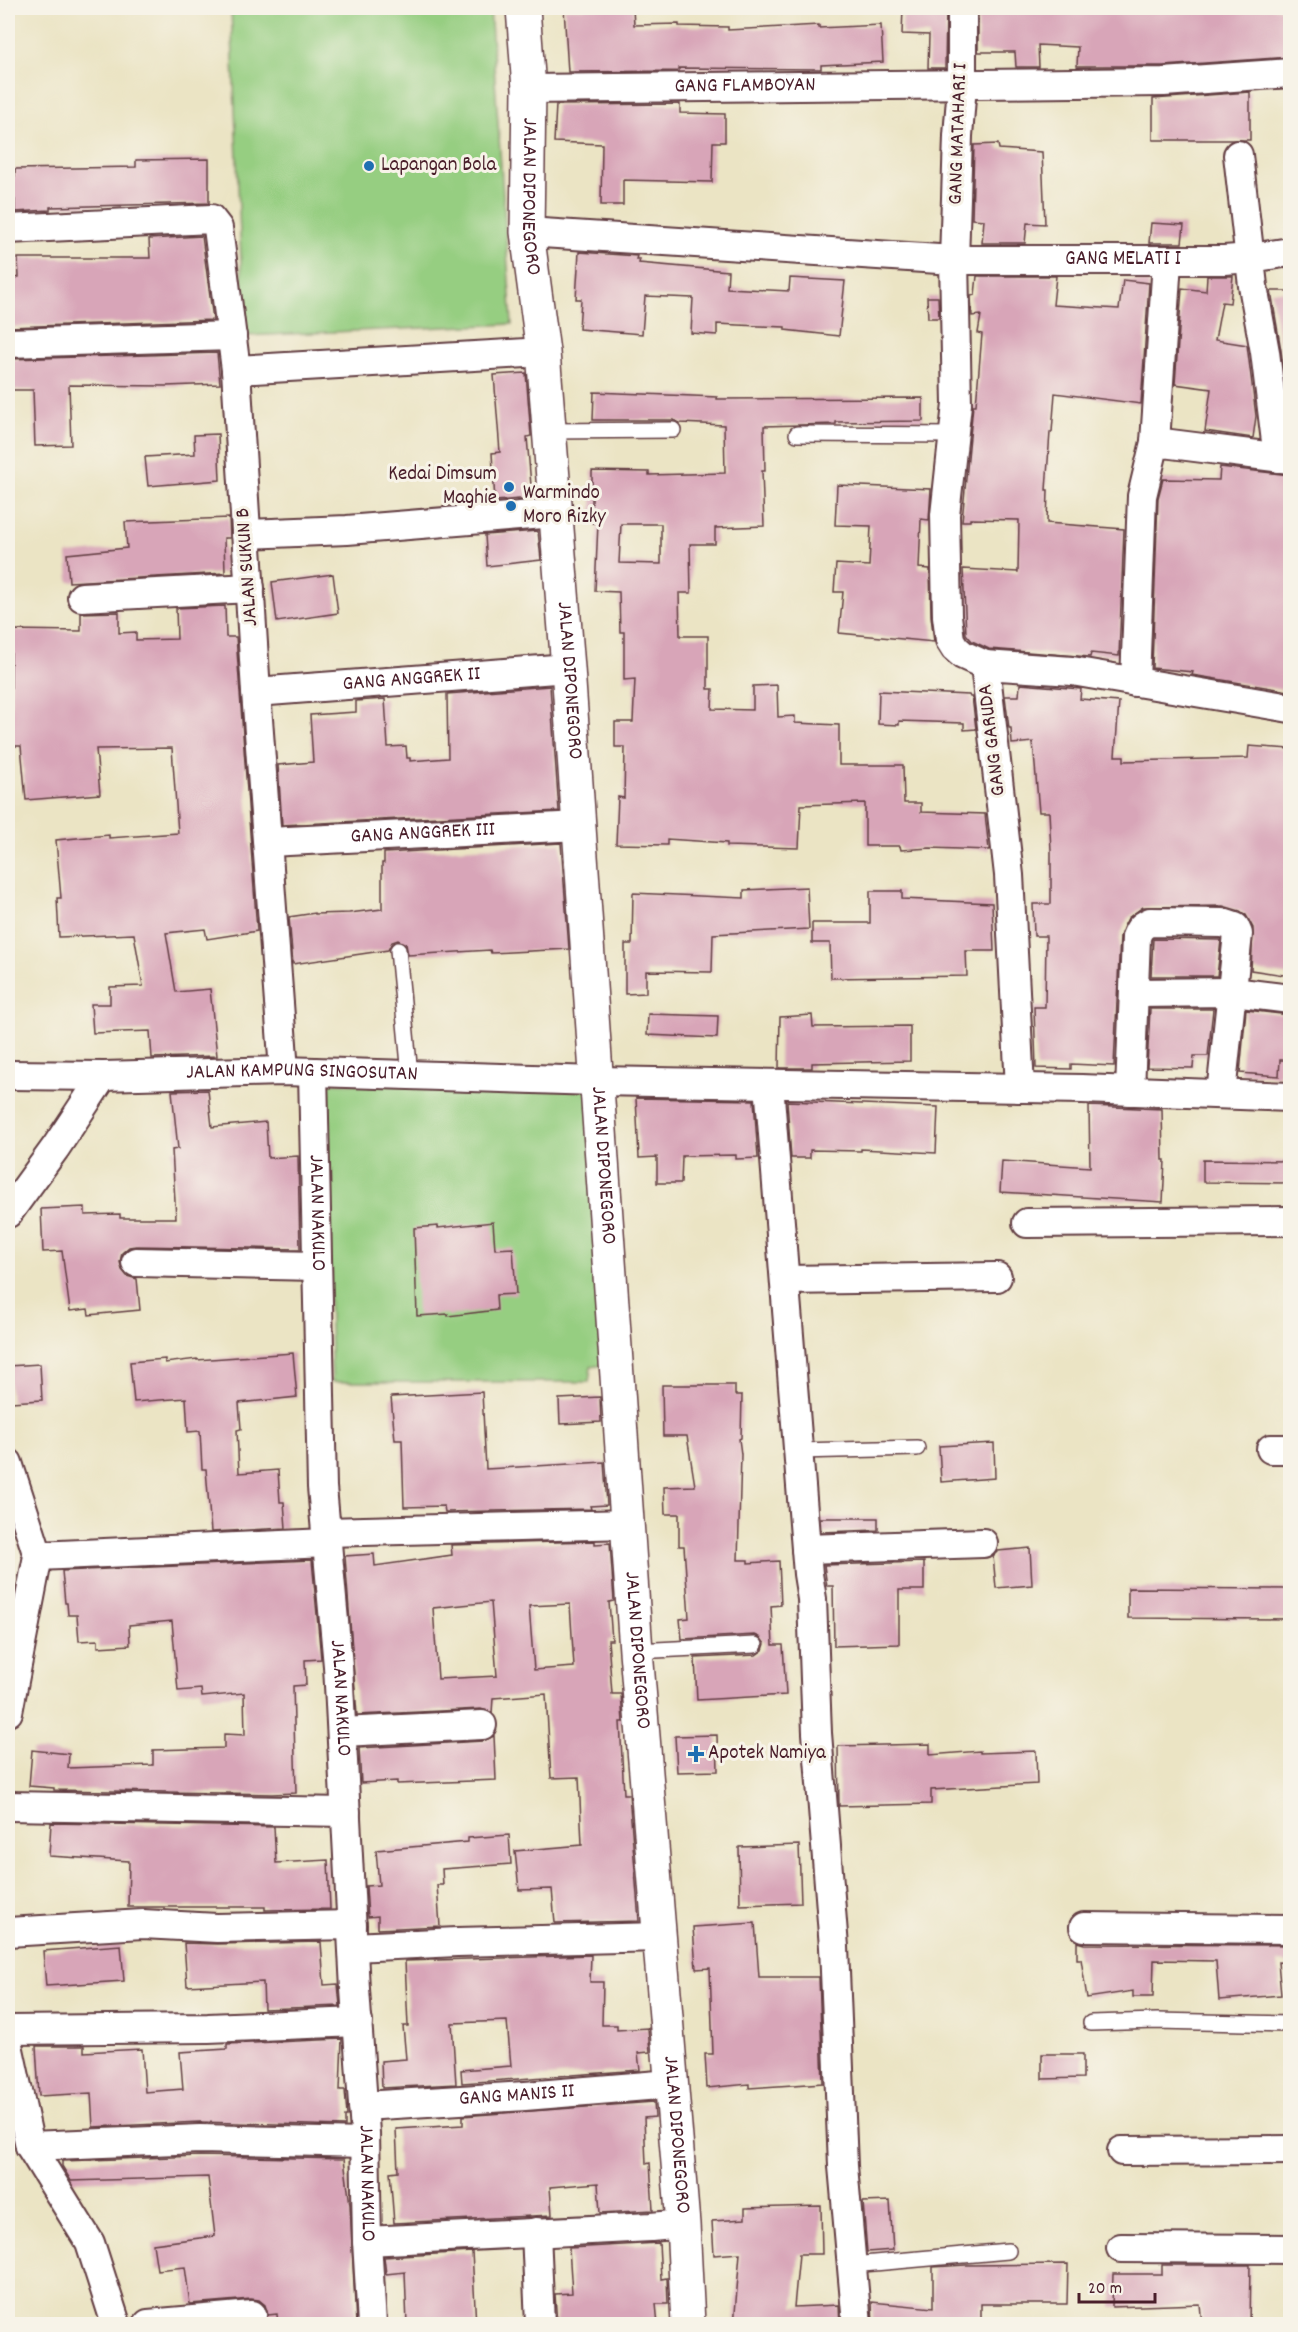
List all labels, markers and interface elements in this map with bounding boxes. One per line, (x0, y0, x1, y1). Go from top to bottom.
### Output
street label: GANG MATAHARI I (942, 62, 976, 205)
street label: GANG FLAMBOYAN (674, 71, 816, 102)
street label: JALAN DIPONEGORO (512, 117, 548, 277)
place label: Lapangan Bola (381, 151, 498, 181)
marker: Lapangan Bola (362, 159, 376, 173)
street label: GANG MELATI I (1065, 245, 1182, 275)
place label: Kedai Dimsum Maghie (388, 460, 497, 514)
place label: Warmindo Moro Rizky (523, 479, 606, 533)
marker: Kedai Dimsum Maghie (502, 480, 516, 494)
marker: Warmindo Moro Rizky (504, 499, 518, 513)
street label: JALAN SUKUN B (229, 507, 267, 627)
street label: JALAN DIPONEGORO (548, 601, 589, 761)
street label: GANG ANGGREK II (341, 660, 482, 700)
street label: GANG GARUDA (971, 682, 1015, 798)
street label: GANG ANGGREK III (350, 815, 496, 853)
street label: JALAN KAMPUNG SINGOSUTAN (186, 1056, 418, 1090)
street label: JALAN DIPONEGORO (582, 1086, 623, 1245)
street label: JALAN NAKULO (300, 1154, 332, 1272)
street label: JALAN DIPONEGORO (616, 1570, 657, 1730)
street label: JALAN NAKULO (321, 1639, 358, 1757)
place label: Apotek Namiya (708, 1739, 827, 1769)
marker: Apotek Namiya (689, 1747, 703, 1761)
street label: JALAN DIPONEGORO (654, 2055, 697, 2215)
street label: GANG MANIS II (458, 2077, 576, 2115)
street label: JALAN NAKULO (349, 2124, 382, 2242)
scale bar (1079, 2266, 1156, 2304)
text: 20 m (1088, 2277, 1122, 2302)

